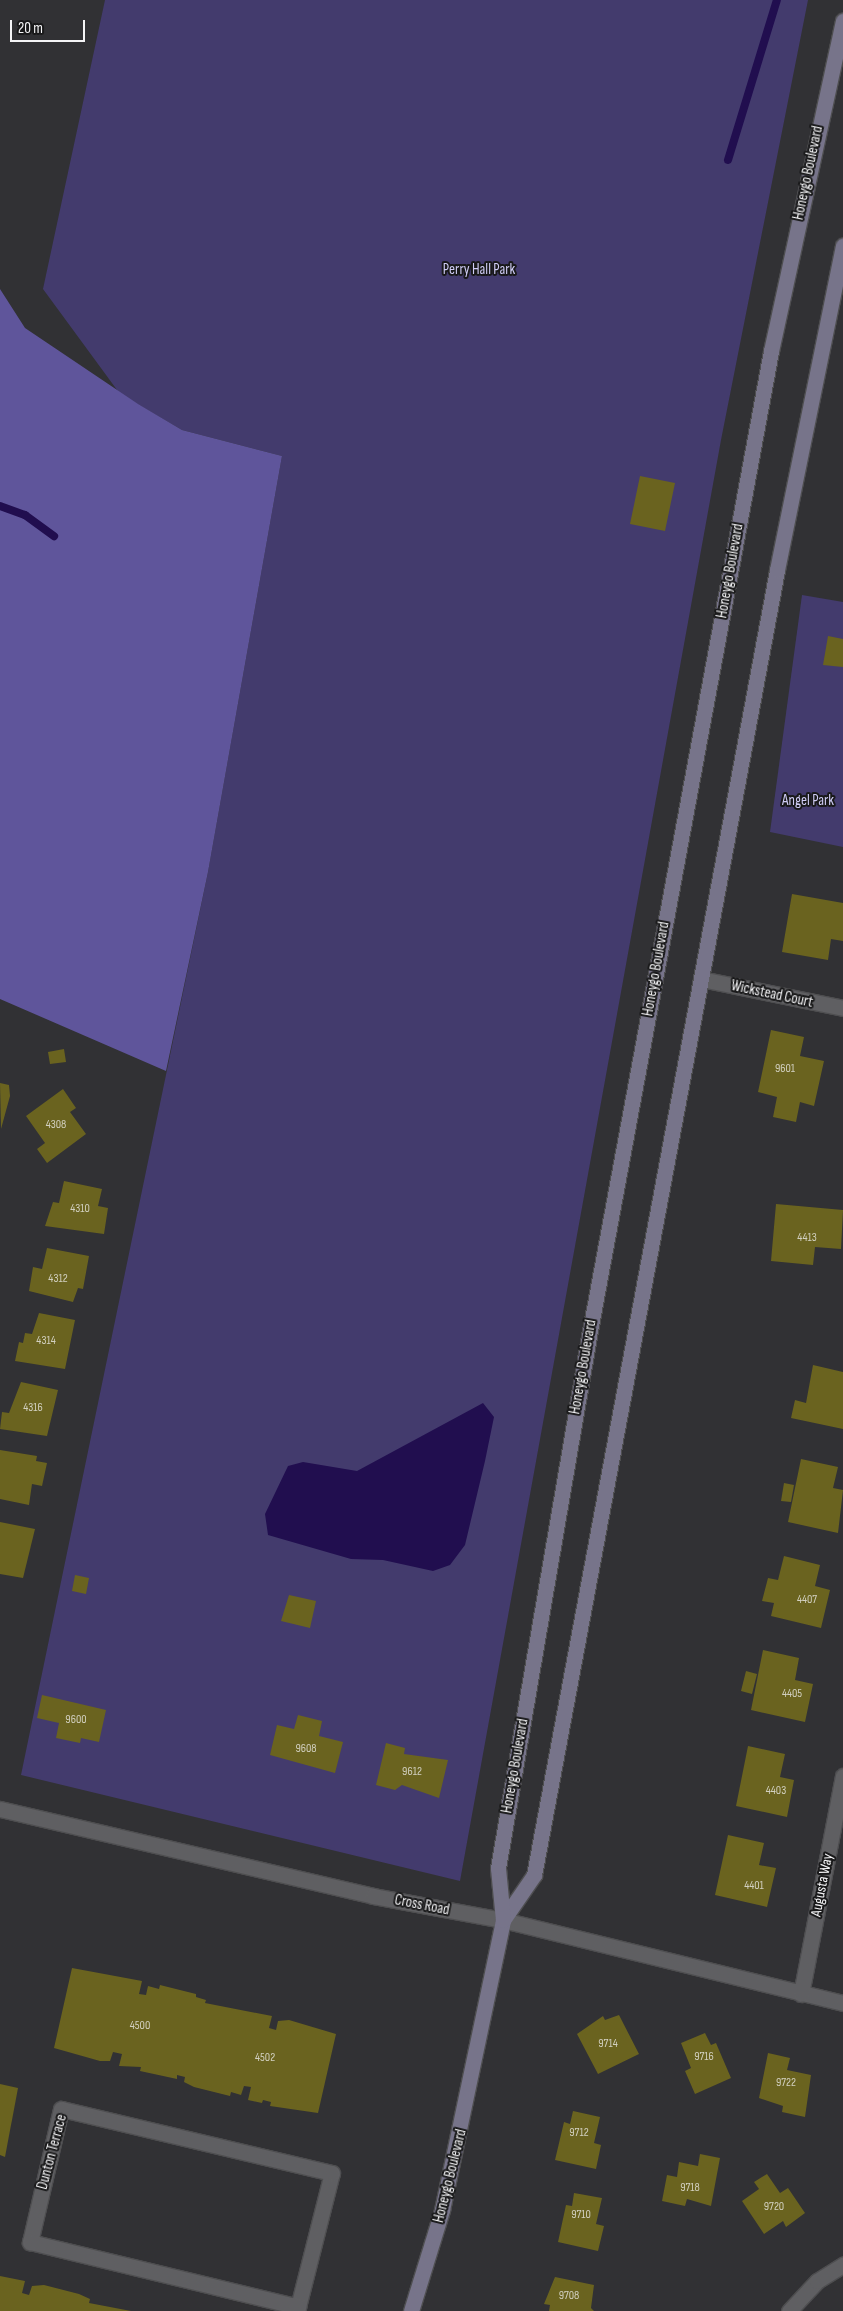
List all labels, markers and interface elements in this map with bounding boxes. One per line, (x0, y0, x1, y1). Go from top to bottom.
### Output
scale bar (12, 10, 88, 42)
text: 20 m (18, 19, 43, 38)
street label: Honeygo Boulevard (789, 124, 827, 222)
park label: Perry Hall Park (443, 261, 515, 279)
street label: Honeygo Boulevard (713, 522, 747, 620)
park label: Angel Park (782, 792, 834, 810)
street label: Honeygo Boulevard (639, 920, 673, 1018)
street label: Wickstead Court (730, 977, 814, 1011)
house number: 9601 (775, 1062, 795, 1076)
house number: 4308 (46, 1118, 66, 1132)
house number: 4310 (70, 1202, 90, 1216)
house number: 4413 (797, 1231, 817, 1245)
house number: 4312 (48, 1272, 68, 1286)
street label: Honeygo Boulevard (566, 1318, 600, 1416)
house number: 4314 (36, 1334, 56, 1348)
house number: 4316 (23, 1401, 43, 1415)
house number: 4407 (797, 1593, 817, 1607)
house number: 4405 (782, 1687, 802, 1701)
house number: 9600 (65, 1713, 87, 1727)
street label: Honeygo Boulevard (498, 1717, 532, 1815)
house number: 9608 (295, 1742, 317, 1756)
house number: 9612 (402, 1765, 422, 1779)
house number: 4403 (766, 1784, 786, 1798)
street label: Augusta Way (807, 1852, 837, 1918)
house number: 4401 (744, 1879, 764, 1893)
street label: Cross Road (393, 1891, 451, 1919)
house number: 4500 (130, 2019, 150, 2033)
house number: 9714 (598, 2037, 618, 2051)
house number: 9716 (694, 2050, 714, 2064)
house number: 4502 (255, 2051, 275, 2065)
house number: 9722 (776, 2076, 796, 2090)
street label: Dunton Terrace (33, 2113, 71, 2191)
house number: 9712 (569, 2126, 589, 2140)
street label: Honeygo Boulevard (430, 2127, 470, 2225)
house number: 9718 (680, 2181, 700, 2195)
house number: 9720 (764, 2200, 784, 2214)
house number: 9710 (571, 2208, 591, 2222)
house number: 9708 (559, 2289, 579, 2303)

